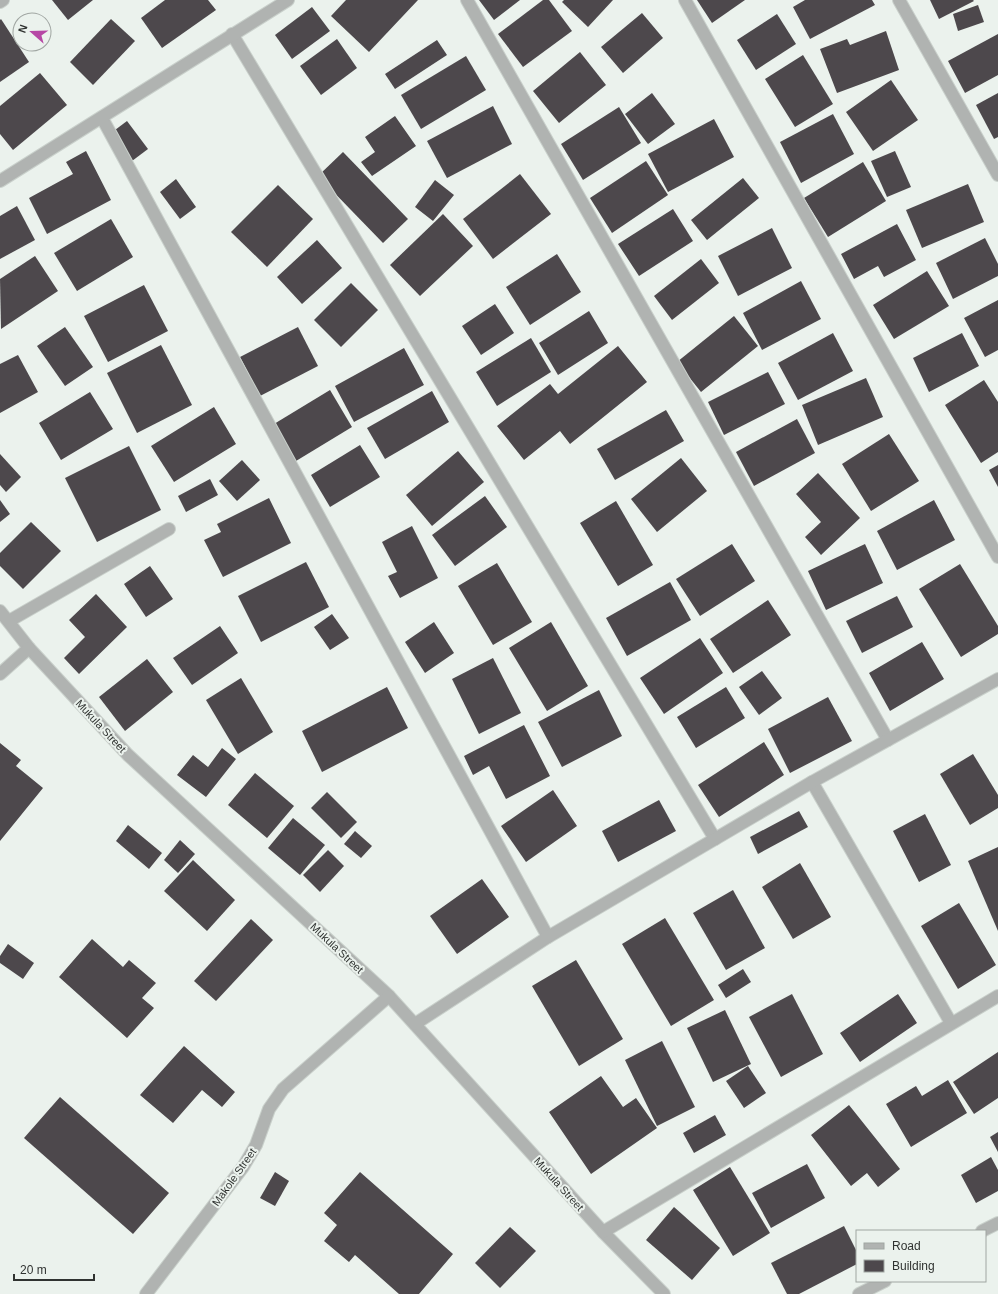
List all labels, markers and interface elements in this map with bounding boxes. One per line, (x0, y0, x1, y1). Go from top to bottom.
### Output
north arrow (12, 12, 52, 52)
text: N (16, 23, 30, 34)
street label: Mukula Street (73, 697, 129, 755)
street label: Mukula Street (308, 920, 366, 976)
street label: Makole Street (210, 1146, 258, 1208)
street label: Mukula Street (532, 1155, 586, 1213)
legend (856, 1230, 986, 1282)
text: Road (892, 1239, 921, 1253)
scale bar (14, 1256, 94, 1282)
text: Building (892, 1259, 935, 1273)
text: 20 m (20, 1263, 47, 1277)

